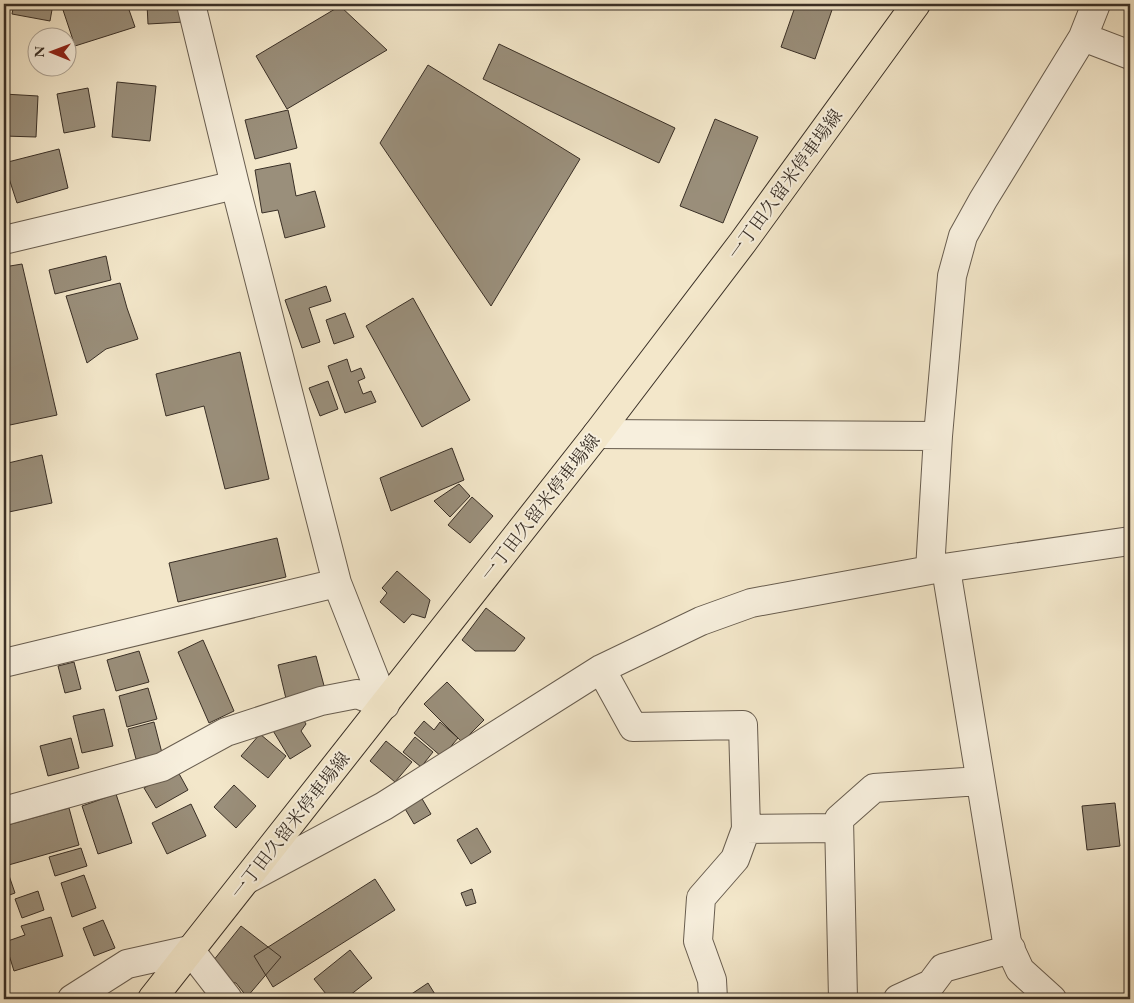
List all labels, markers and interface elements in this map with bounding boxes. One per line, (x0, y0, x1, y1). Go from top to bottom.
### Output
north arrow (28, 28, 78, 78)
text: N (30, 45, 48, 58)
street label: 一丁田久留米停車場線 (723, 104, 847, 264)
street label: 一丁田久留米停車場線 (476, 429, 604, 585)
street label: 一丁田久留米停車場線 (226, 747, 354, 903)

